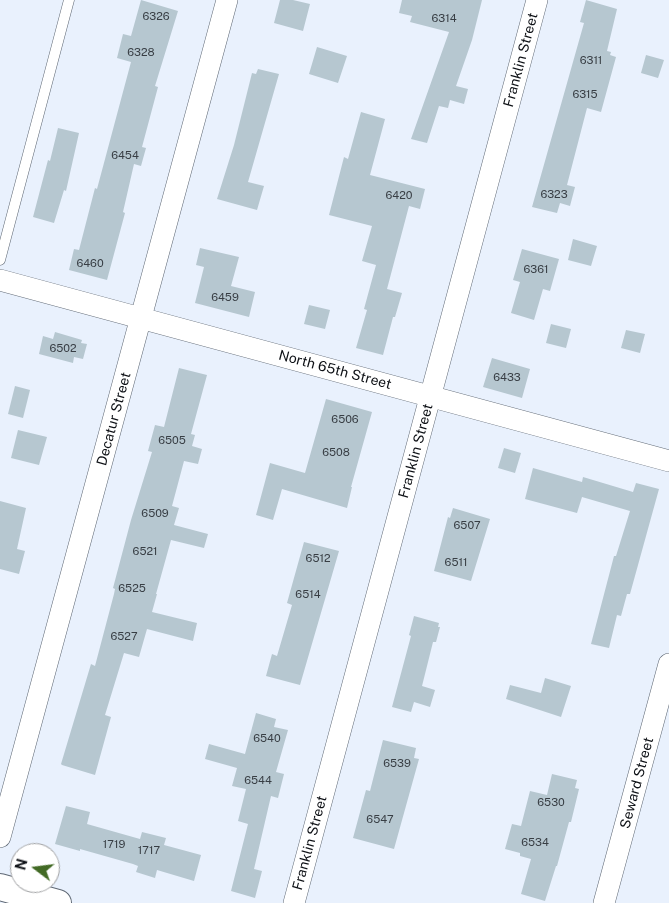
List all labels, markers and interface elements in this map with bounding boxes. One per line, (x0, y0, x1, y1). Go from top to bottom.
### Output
house number: 6326 (142, 10, 170, 24)
street label: Franklin Street (500, 11, 542, 109)
house number: 6314 (431, 12, 457, 26)
house number: 6328 (127, 46, 155, 60)
house number: 6311 (580, 54, 602, 68)
house number: 6315 (572, 88, 598, 102)
house number: 6454 (111, 149, 139, 163)
house number: 6323 (540, 188, 568, 202)
house number: 6420 (385, 189, 413, 203)
house number: 6460 (76, 257, 104, 271)
house number: 6361 (524, 263, 548, 277)
house number: 6459 (211, 291, 239, 305)
house number: 6502 (49, 342, 77, 356)
street label: North 65th Street (277, 347, 393, 393)
street label: Decatur Street (93, 370, 135, 468)
house number: 6433 (493, 371, 521, 385)
street label: Franklin Street (395, 402, 437, 500)
house number: 6506 (331, 413, 359, 427)
house number: 6505 (158, 434, 186, 448)
house number: 6508 (322, 446, 350, 460)
house number: 6509 (141, 507, 169, 521)
house number: 6507 (453, 519, 481, 533)
house number: 6521 (133, 545, 157, 559)
house number: 6512 (306, 552, 330, 566)
house number: 6511 (445, 556, 467, 570)
house number: 6525 (118, 582, 146, 596)
house number: 6514 (295, 588, 321, 602)
house number: 6527 (110, 630, 138, 644)
house number: 6540 (253, 732, 281, 746)
street label: Seward Street (617, 736, 657, 830)
house number: 6539 (383, 757, 411, 771)
house number: 6544 (244, 774, 272, 788)
street label: Franklin Street (289, 794, 331, 892)
house number: 6530 (537, 796, 565, 810)
house number: 6547 (366, 813, 394, 827)
house number: 6534 (521, 836, 549, 850)
house number: 1719 (103, 838, 125, 852)
north arrow (10, 843, 60, 893)
house number: 1717 (138, 844, 160, 858)
text: N (12, 857, 31, 872)

